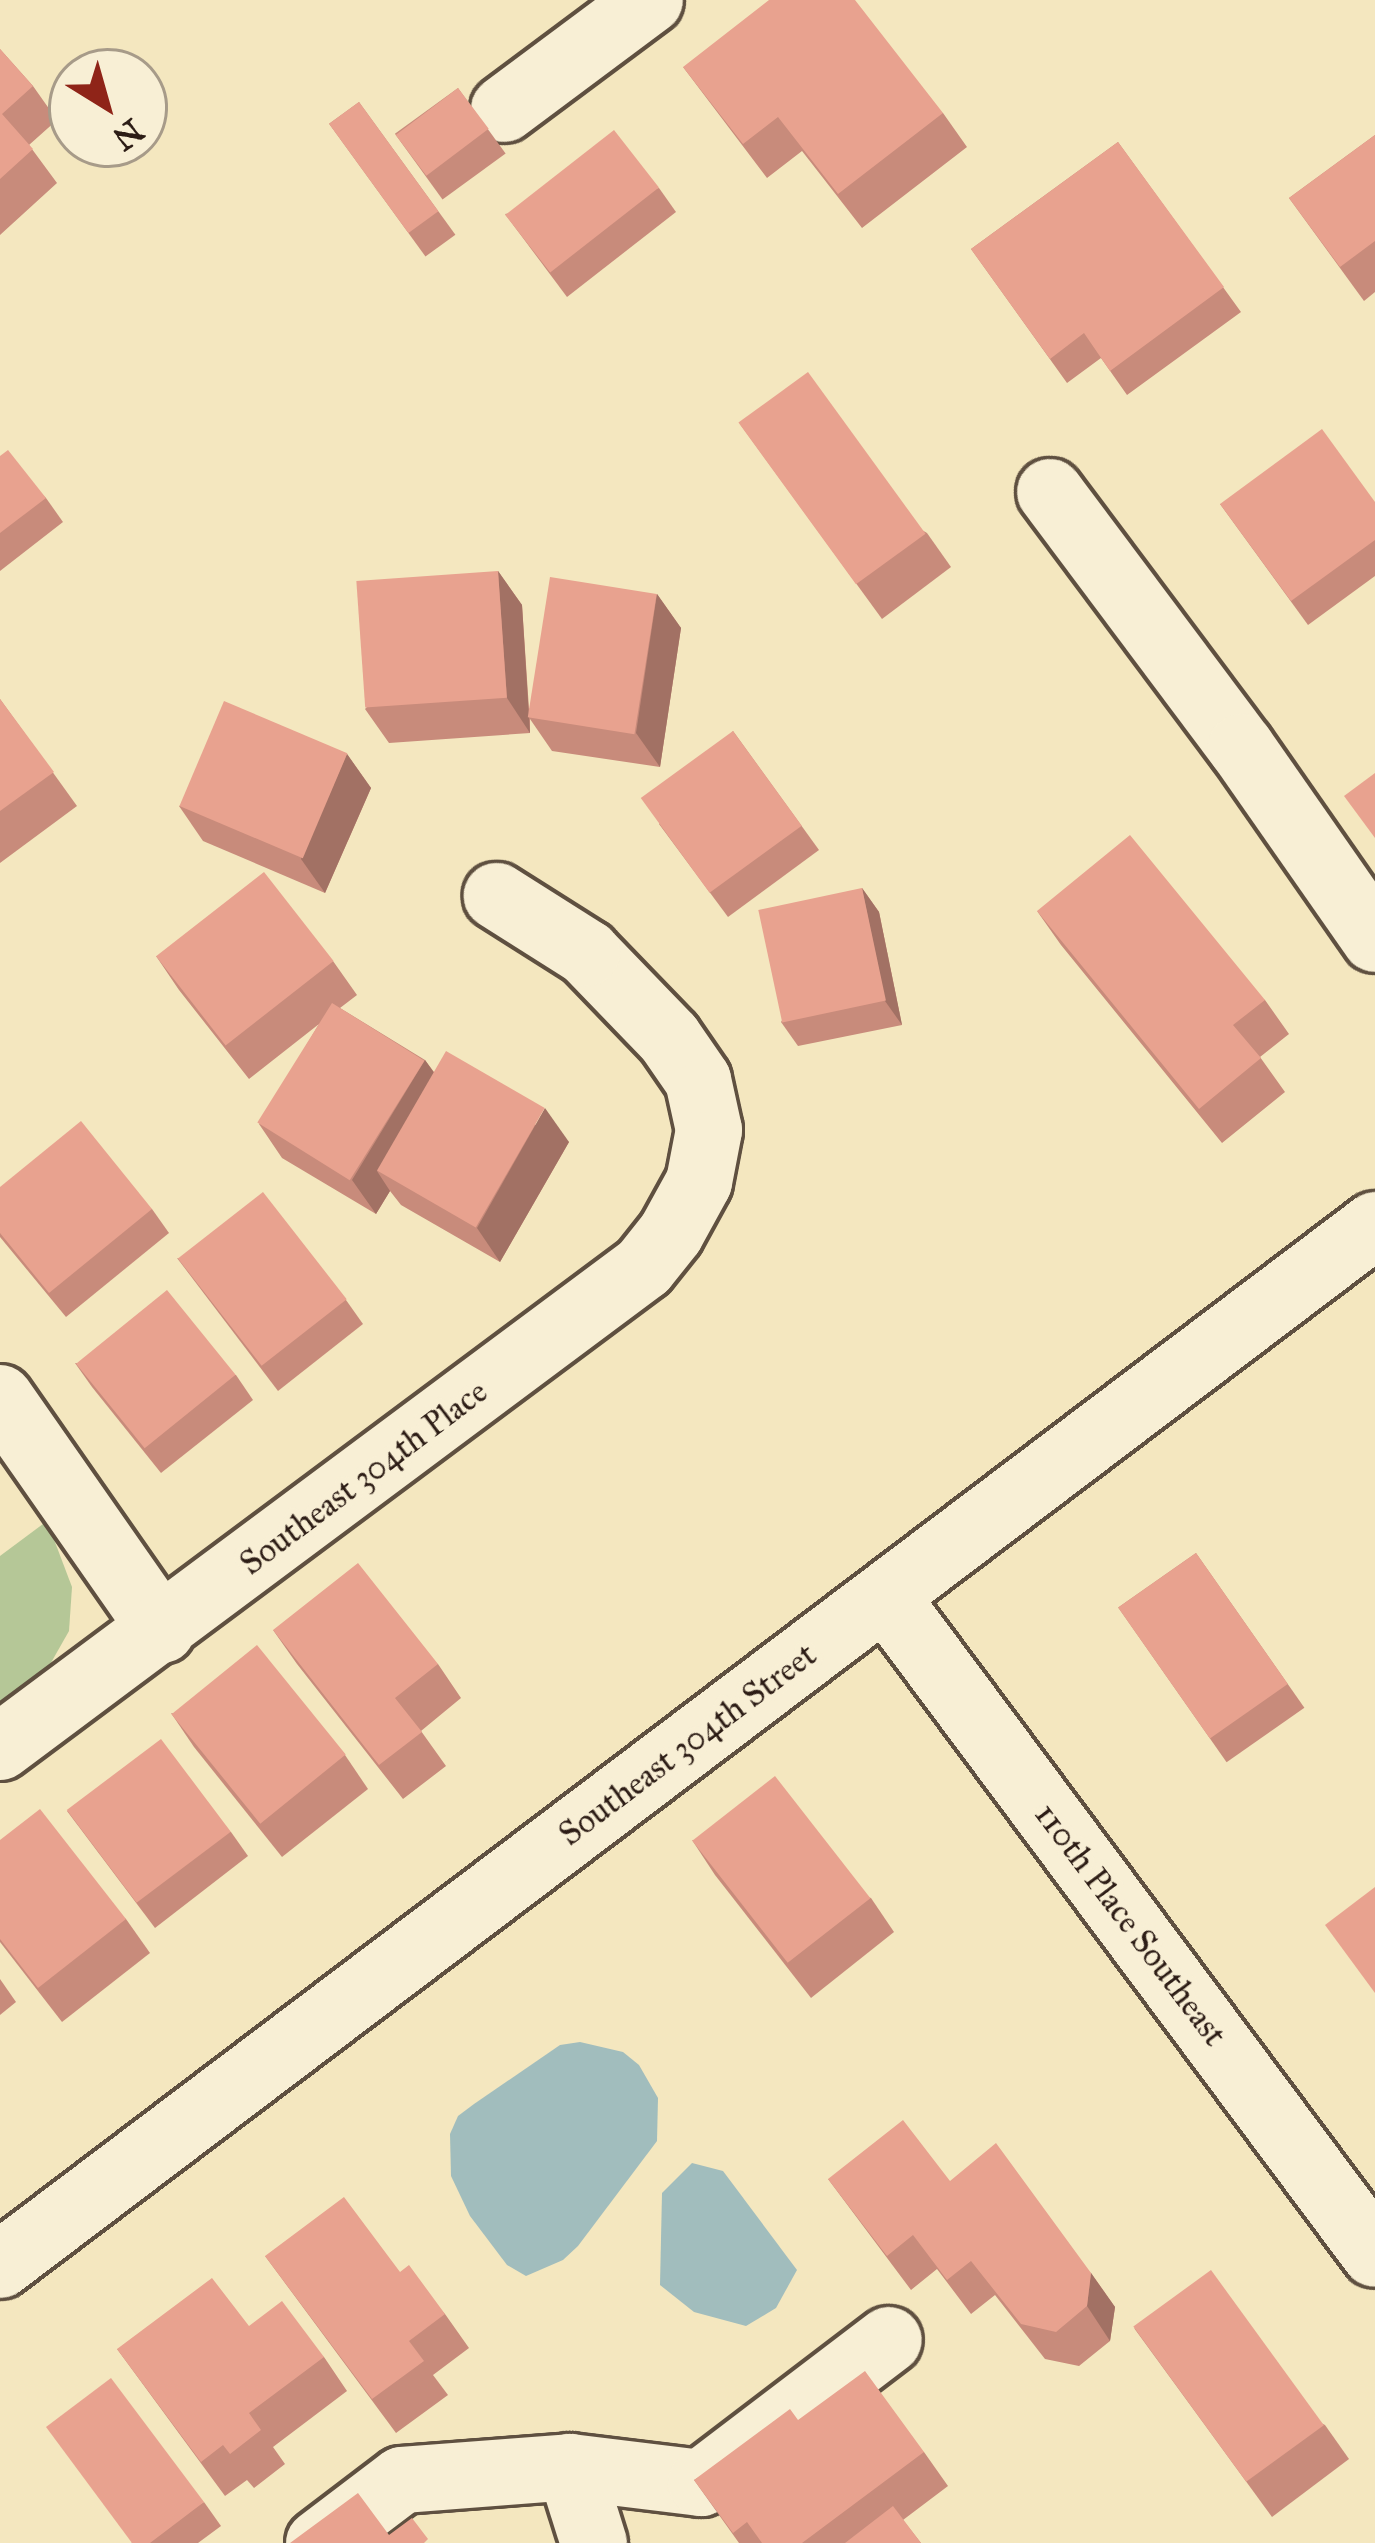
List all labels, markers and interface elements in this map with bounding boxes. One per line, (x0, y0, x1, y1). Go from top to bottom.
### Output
north arrow (48, 48, 168, 168)
text: N (105, 110, 151, 159)
street label: Southeast 304th Place (233, 1372, 495, 1584)
street label: Southeast 304th Street (552, 1635, 824, 1855)
street label: 110th Place Southeast (1026, 1796, 1234, 2054)

